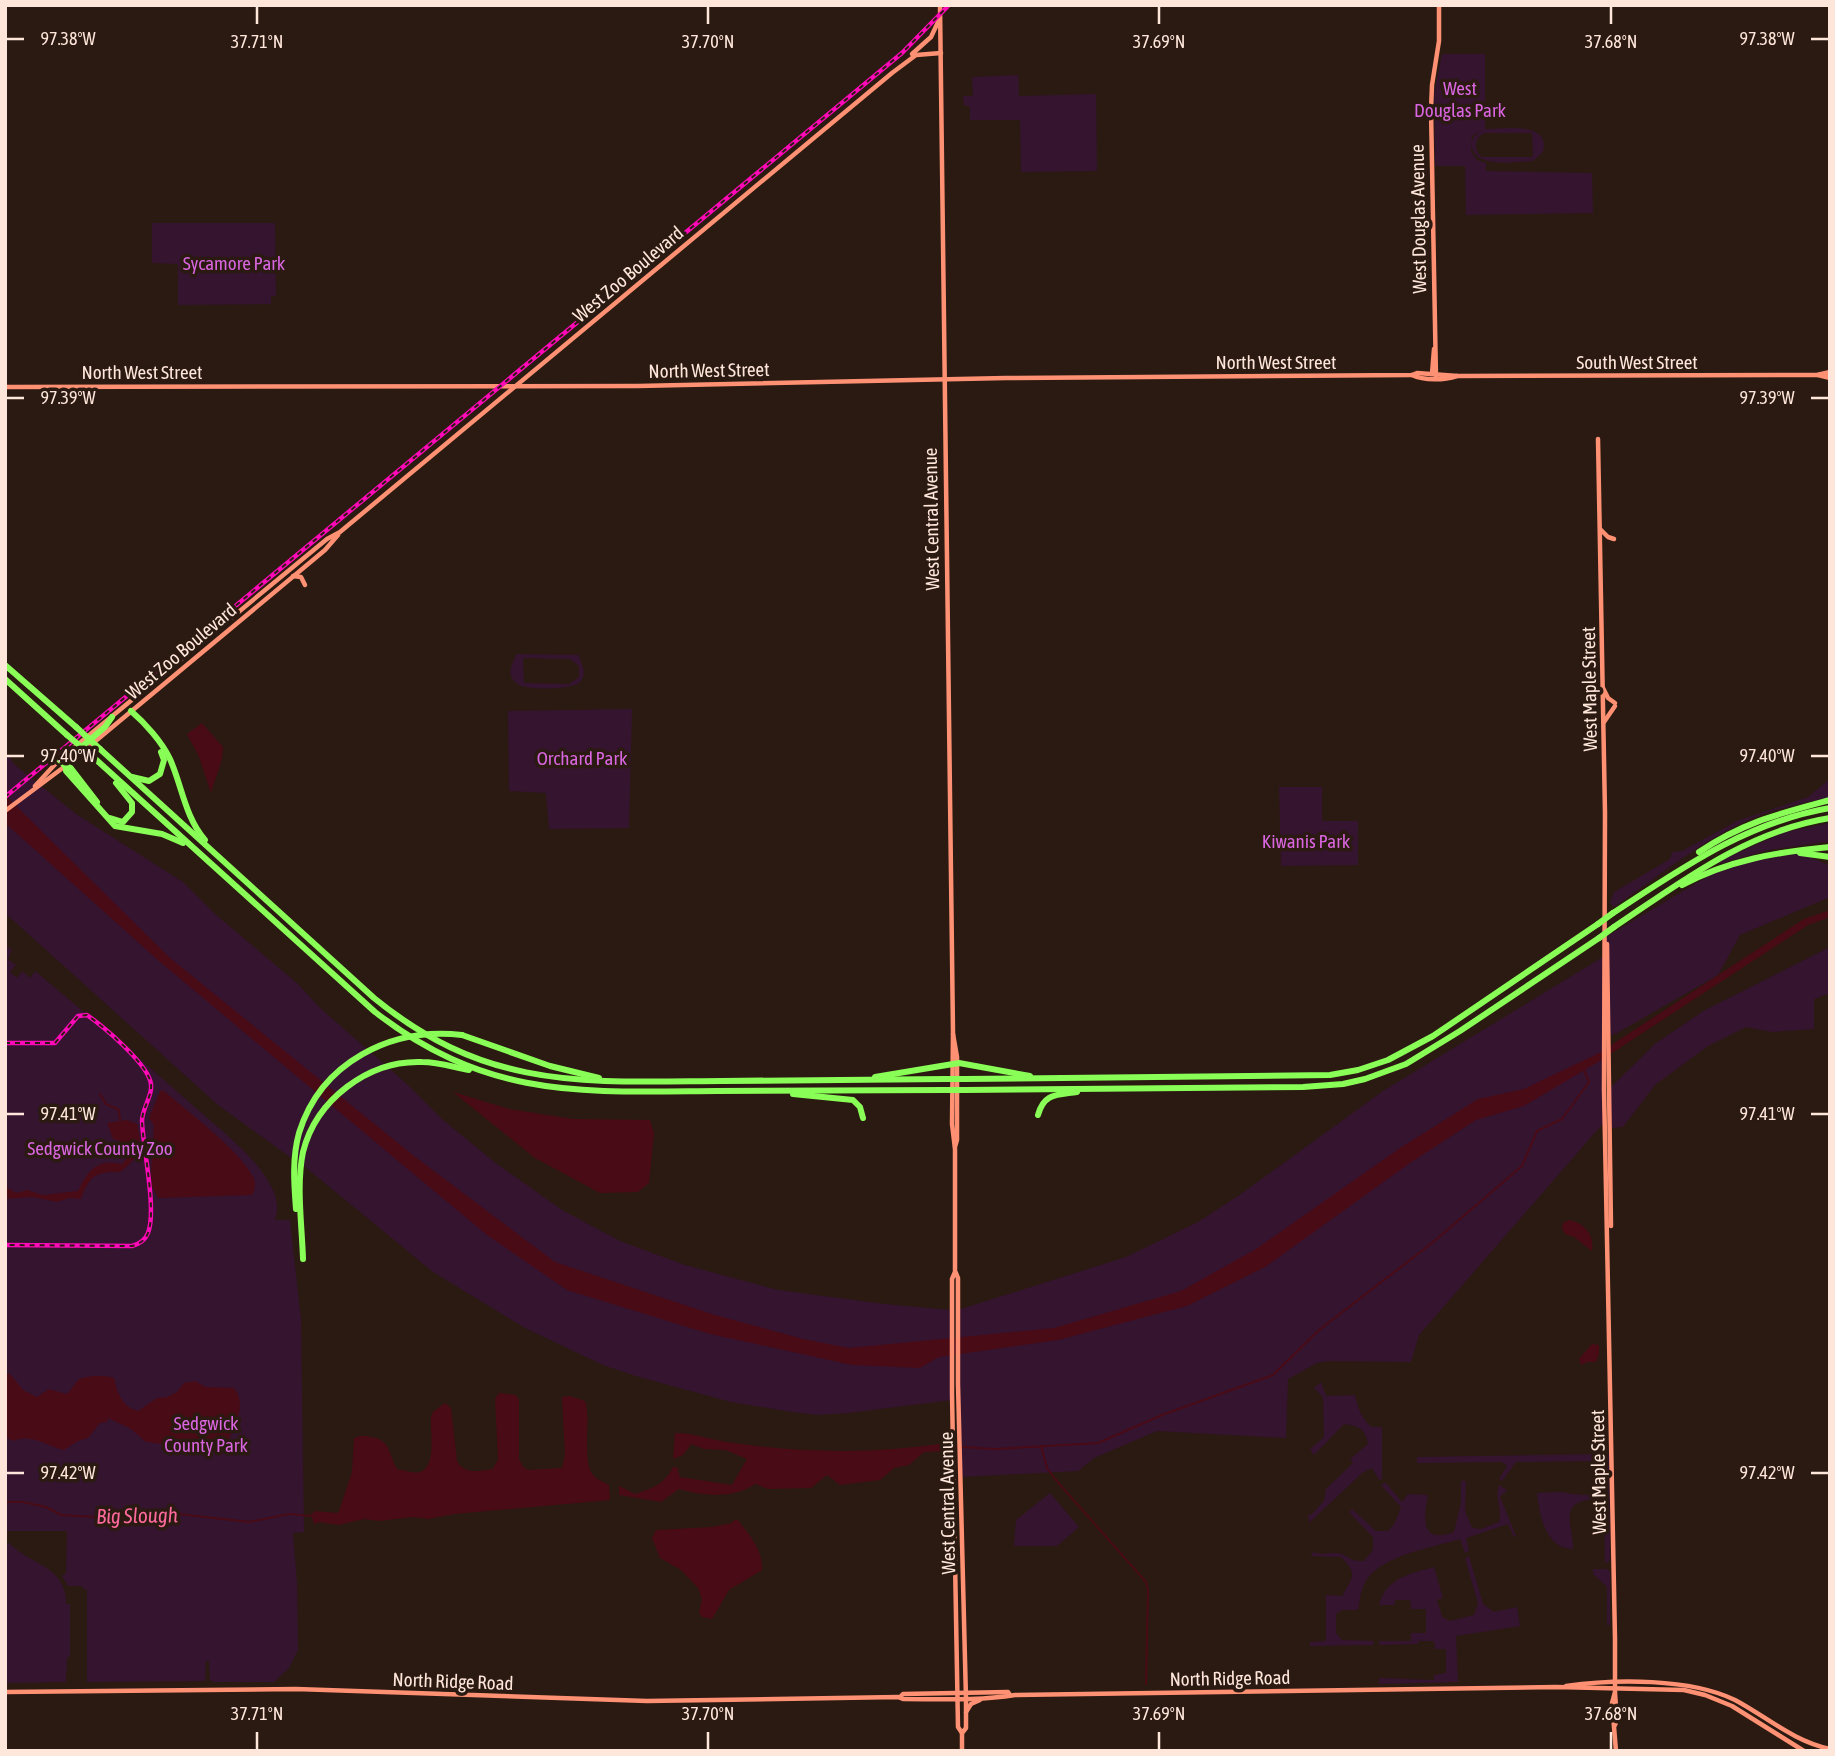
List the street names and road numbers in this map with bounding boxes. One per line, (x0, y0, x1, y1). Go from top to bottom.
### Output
street label: West Douglas Avenue (1406, 144, 1430, 294)
street label: West Zoo Boulevard (568, 222, 688, 326)
street label: North West Street (1215, 351, 1337, 373)
street label: South West Street (1576, 351, 1698, 373)
street label: North West Street (648, 358, 770, 382)
street label: North West Street (81, 361, 203, 383)
street label: West Central Avenue (919, 447, 943, 591)
street label: West Zoo Boulevard (121, 599, 241, 703)
street label: West Maple Street (1577, 626, 1601, 752)
street label: West Maple Street (1586, 1409, 1610, 1535)
street label: West Central Avenue (935, 1431, 959, 1575)
street label: North Ridge Road (1169, 1666, 1291, 1690)
street label: North Ridge Road (392, 1668, 514, 1694)

